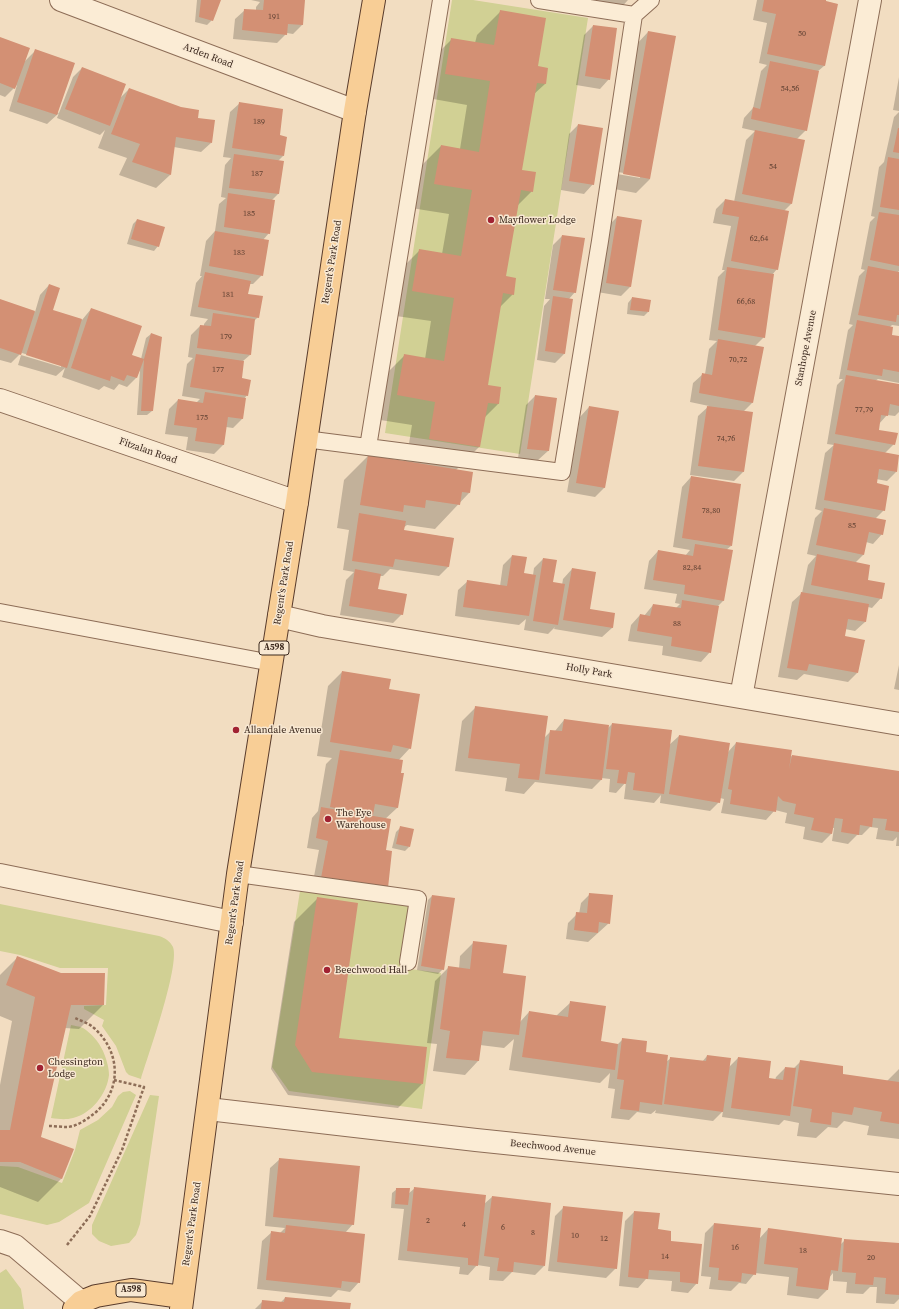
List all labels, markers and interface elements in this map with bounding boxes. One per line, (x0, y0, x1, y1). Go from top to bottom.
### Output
house number: 191 (268, 12, 280, 22)
house number: 50 (798, 29, 806, 39)
street label: Arden Road (181, 41, 235, 71)
house number: 54,56 (781, 84, 799, 94)
house number: 189 (253, 117, 265, 127)
house number: 54 (769, 162, 777, 172)
house number: 187 (251, 169, 263, 179)
house number: 185 (243, 209, 255, 219)
place label: Mayflower Lodge (499, 214, 576, 226)
marker: Mayflower Lodge (486, 215, 496, 225)
street label: Regent's Park Road (319, 219, 345, 305)
house number: 62,64 (750, 234, 768, 244)
house number: 183 (233, 248, 245, 258)
house number: 181 (222, 290, 234, 300)
house number: 66,68 (737, 297, 755, 307)
street label: Stanhope Avenue (793, 309, 819, 387)
house number: 179 (220, 332, 232, 342)
house number: 70,72 (729, 355, 747, 365)
house number: 177 (212, 365, 224, 375)
house number: 77,79 (855, 405, 873, 415)
house number: 175 (196, 413, 208, 423)
house number: 74,76 (717, 434, 735, 444)
street label: Fitzalan Road (117, 435, 179, 467)
house number: 78,80 (702, 506, 720, 516)
house number: 85 (848, 521, 856, 531)
street label: Regent's Park Road (271, 540, 297, 626)
house number: 82,84 (683, 563, 701, 573)
house number: 88 (673, 619, 681, 629)
road number: A598 (259, 641, 289, 655)
street label: Holly Park (565, 661, 613, 681)
place label: Allandale Avenue (244, 724, 321, 736)
marker: Allandale Avenue (231, 725, 241, 735)
place label: The Eye Warehouse (336, 807, 386, 830)
marker: The Eye Warehouse (323, 814, 333, 824)
street label: Regent's Park Road (223, 860, 247, 946)
place label: Beechwood Hall (335, 964, 407, 976)
marker: Beechwood Hall (322, 965, 332, 975)
place label: Chessington Lodge (48, 1056, 103, 1080)
marker: Chessington Lodge (35, 1063, 45, 1073)
street label: Beechwood Avenue (509, 1138, 597, 1158)
street label: Regent's Park Road (180, 1181, 204, 1267)
house number: 2 (426, 1216, 430, 1226)
house number: 4 (462, 1220, 466, 1230)
house number: 6 (501, 1223, 505, 1233)
house number: 8 (531, 1228, 535, 1238)
house number: 10 (571, 1231, 579, 1241)
house number: 12 (600, 1234, 608, 1244)
house number: 16 (731, 1243, 739, 1253)
house number: 18 (799, 1246, 807, 1256)
house number: 14 (661, 1252, 669, 1262)
house number: 20 (867, 1253, 875, 1263)
road number: A598 (116, 1283, 146, 1297)

